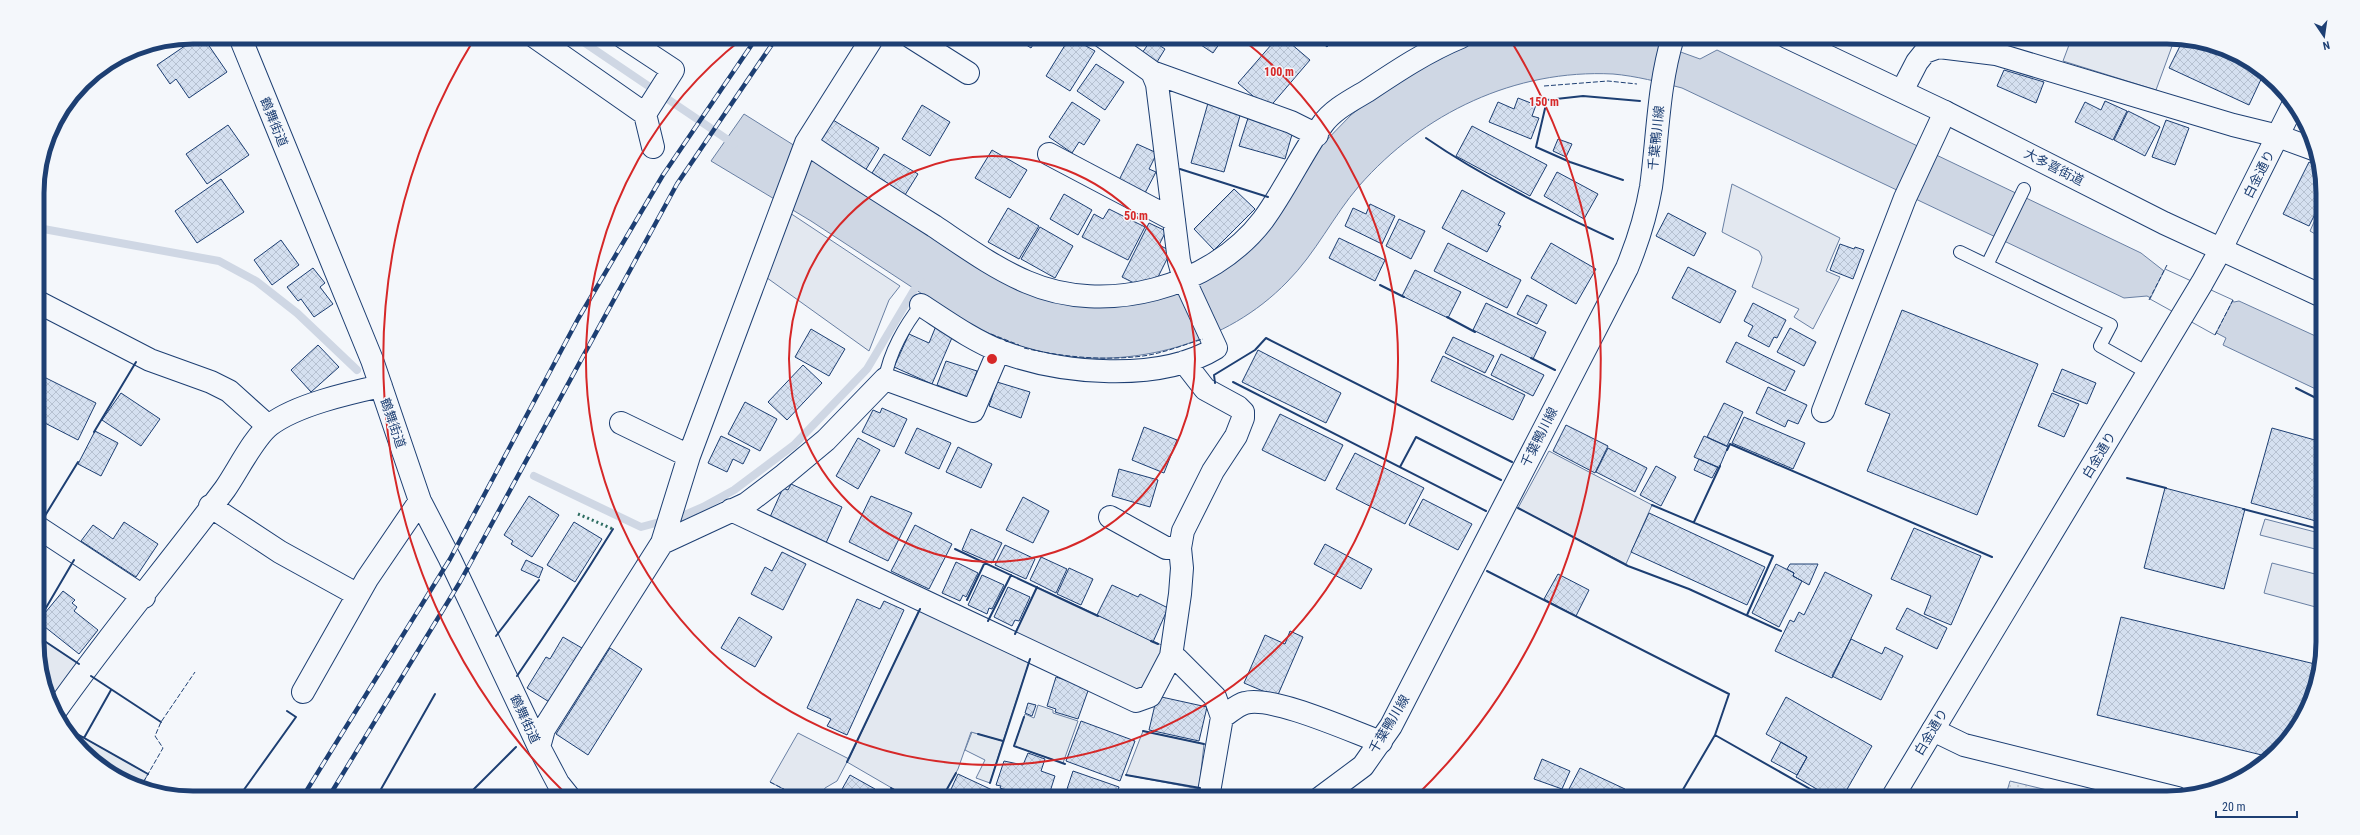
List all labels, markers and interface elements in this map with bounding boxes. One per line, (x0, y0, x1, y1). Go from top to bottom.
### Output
north arrow (2304, 16, 2344, 56)
text: N (2321, 38, 2331, 52)
text: 100 m (1264, 65, 1294, 79)
street label: 鶴舞街道 (257, 95, 291, 149)
text: 150 m (1529, 95, 1559, 109)
street label: 千葉鴨川線 (1645, 105, 1667, 171)
street label: 大多喜街道 (2022, 146, 2086, 188)
street label: 白金通り (2241, 147, 2277, 201)
text: 50 m (1124, 209, 1148, 223)
centre of rings (985, 352, 999, 366)
street label: 鶴舞街道 (377, 396, 409, 450)
street label: 千葉鴨川線 (1518, 405, 1560, 469)
street label: 白金通り (2079, 429, 2119, 481)
street label: 鶴舞街道 (507, 692, 543, 746)
street label: 千葉鴨川線 (1366, 692, 1412, 756)
street label: 白金通り (1911, 706, 1951, 758)
scale bar (2216, 793, 2297, 819)
text: 20 m (2222, 800, 2246, 814)

